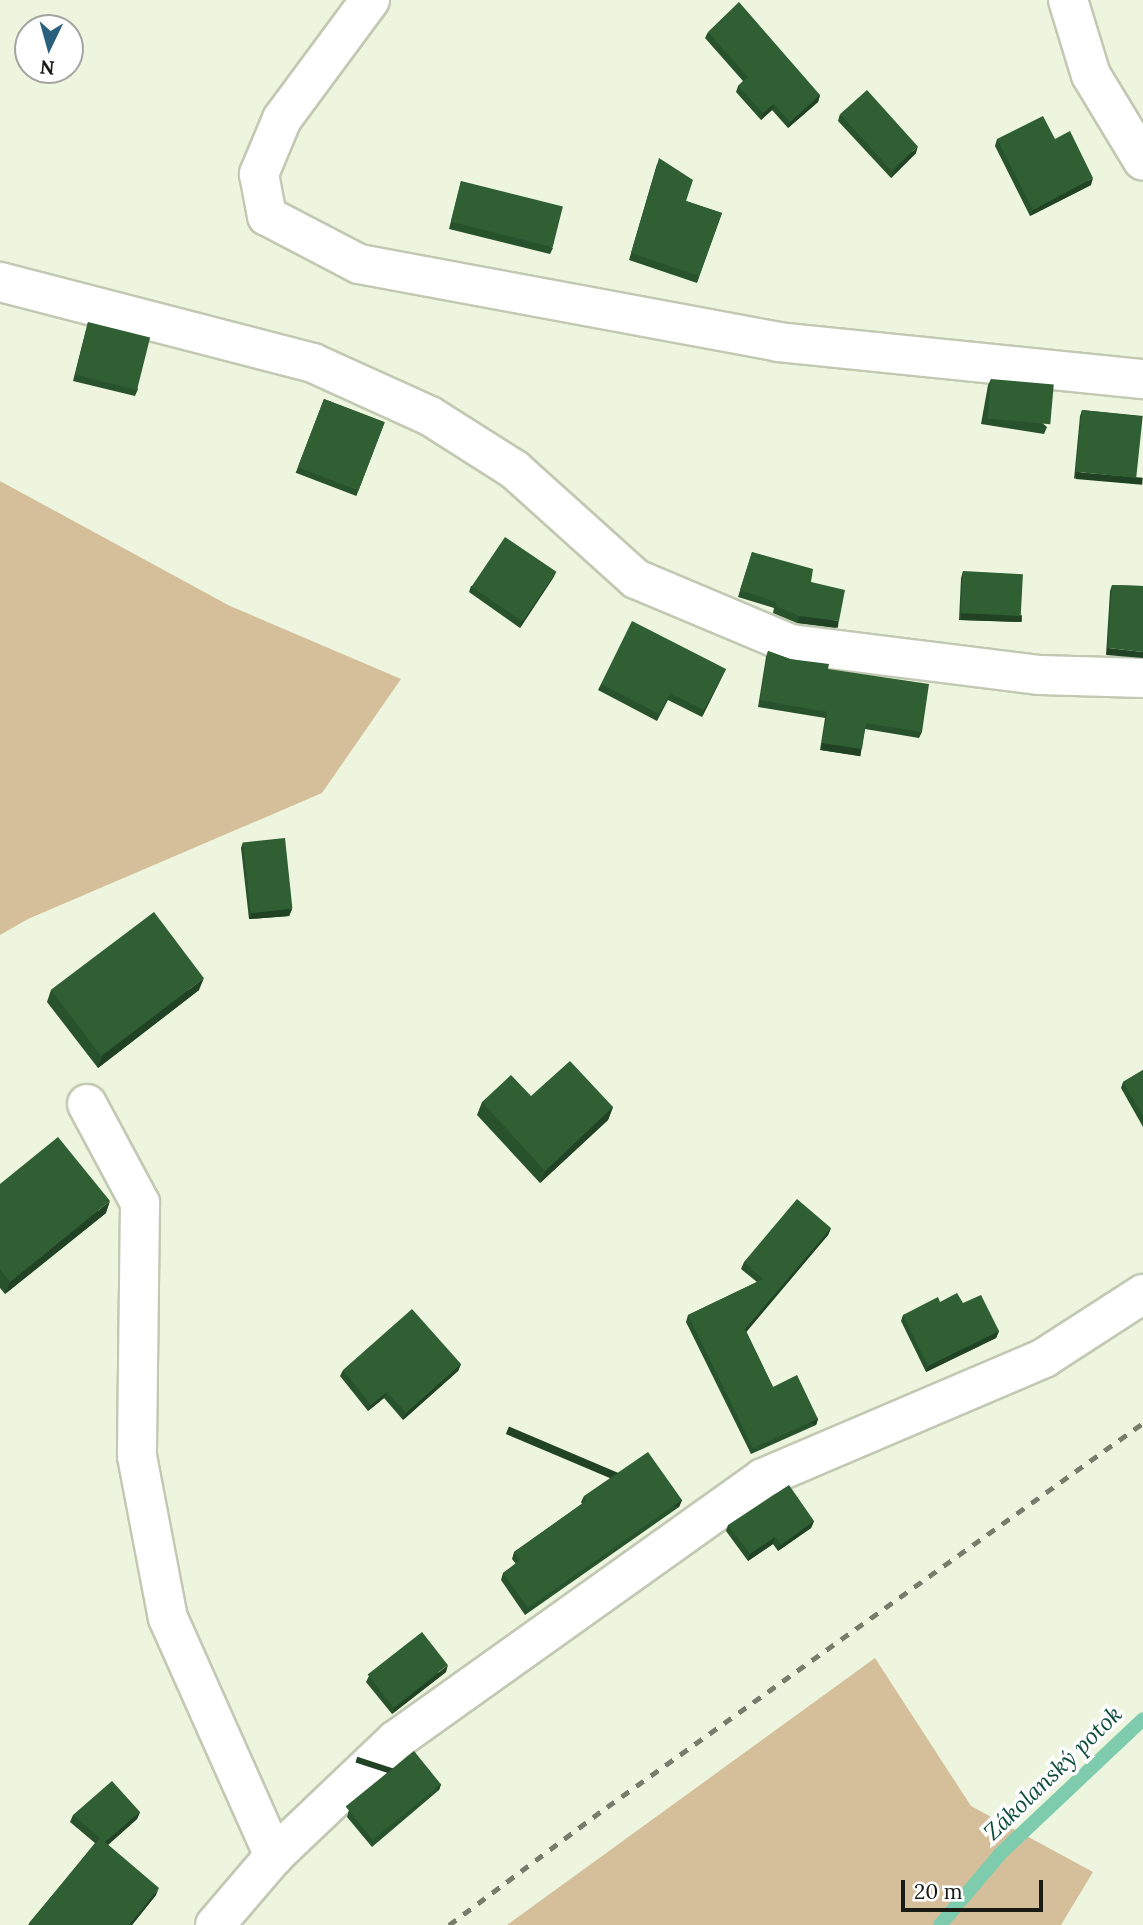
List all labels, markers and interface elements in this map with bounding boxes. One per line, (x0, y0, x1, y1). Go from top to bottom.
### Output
north arrow (14, 14, 84, 84)
text: N (39, 55, 56, 81)
water label: Zákolanský potok (978, 1700, 1128, 1846)
scale bar (905, 1866, 1047, 1910)
text: 20 m (914, 1878, 963, 1905)

